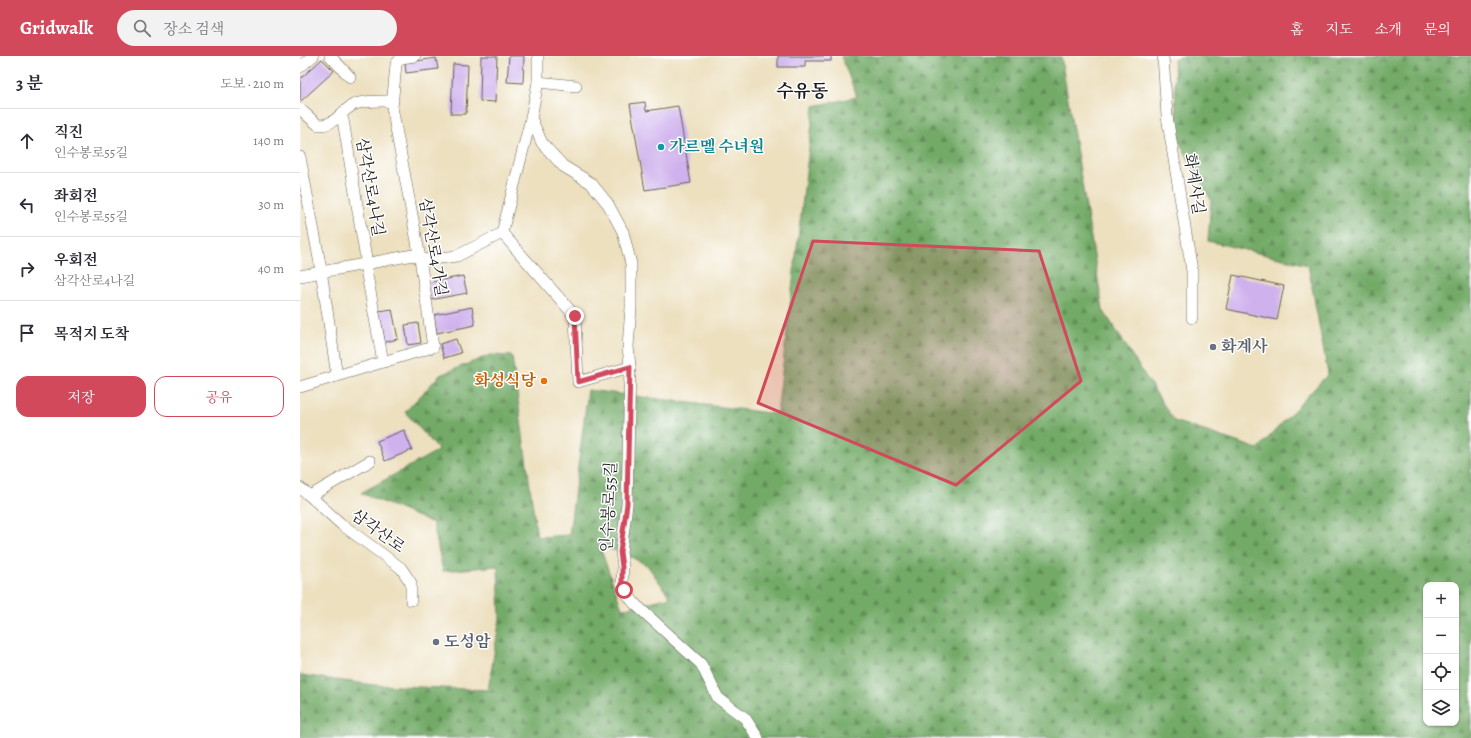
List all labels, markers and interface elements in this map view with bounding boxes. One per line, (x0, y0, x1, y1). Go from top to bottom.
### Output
search box (117, 10, 397, 46)
text: Gridwalk (20, 15, 93, 41)
icon: search (131, 17, 153, 39)
text: 장소 검색 (163, 19, 224, 39)
text: 홈 (1290, 20, 1304, 39)
text: 지도 (1326, 20, 1353, 39)
text: 소개 (1375, 20, 1402, 39)
text: 문의 (1424, 20, 1451, 39)
text: 3 분 (16, 72, 43, 95)
text: 도보 · 210 m (220, 75, 284, 92)
district label: 수유동 (776, 79, 829, 103)
text: 직진 (54, 122, 83, 142)
icon: ahead (16, 130, 38, 152)
text: 140 m (253, 132, 284, 149)
street label: 삼각산로4나길 (350, 136, 390, 238)
place label: 가르멜 수녀원 (669, 136, 765, 158)
marker: 가르멜 수녀원 (656, 142, 666, 152)
text: 인수봉로55길 (54, 144, 128, 161)
street label: 화계사길 (1178, 152, 1210, 216)
text: 좌회전 (54, 186, 97, 206)
icon: left (16, 194, 38, 216)
text: 30 m (258, 196, 284, 213)
street label: 삼각산로4가길 (413, 196, 453, 298)
text: 인수봉로55길 (54, 208, 128, 225)
text: 우회전 (54, 250, 97, 270)
icon: right (16, 258, 38, 280)
text: 40 m (258, 260, 284, 277)
text: 삼각산로4나길 (54, 272, 135, 289)
route end (566, 307, 584, 325)
icon: arrive (16, 322, 38, 344)
text: 목적지 도착 (54, 324, 129, 344)
place label: 화계사 (1221, 336, 1268, 358)
marker: 화계사 (1208, 342, 1218, 352)
place label: 화성식당 (474, 370, 537, 392)
button: 저장 (16, 376, 146, 417)
button: 공유 (154, 376, 284, 417)
marker: 화성식당 (539, 376, 549, 386)
street label: 인수봉로55길 (596, 461, 622, 553)
street label: 삼각산로 (347, 504, 410, 558)
route start (615, 581, 633, 599)
map controls (1423, 582, 1459, 726)
button: + (1423, 582, 1459, 618)
button: − (1423, 618, 1459, 654)
place label: 도성암 (444, 631, 491, 653)
marker: 도성암 (431, 637, 441, 647)
button: locate (1423, 654, 1459, 690)
button: layers (1423, 690, 1459, 726)

